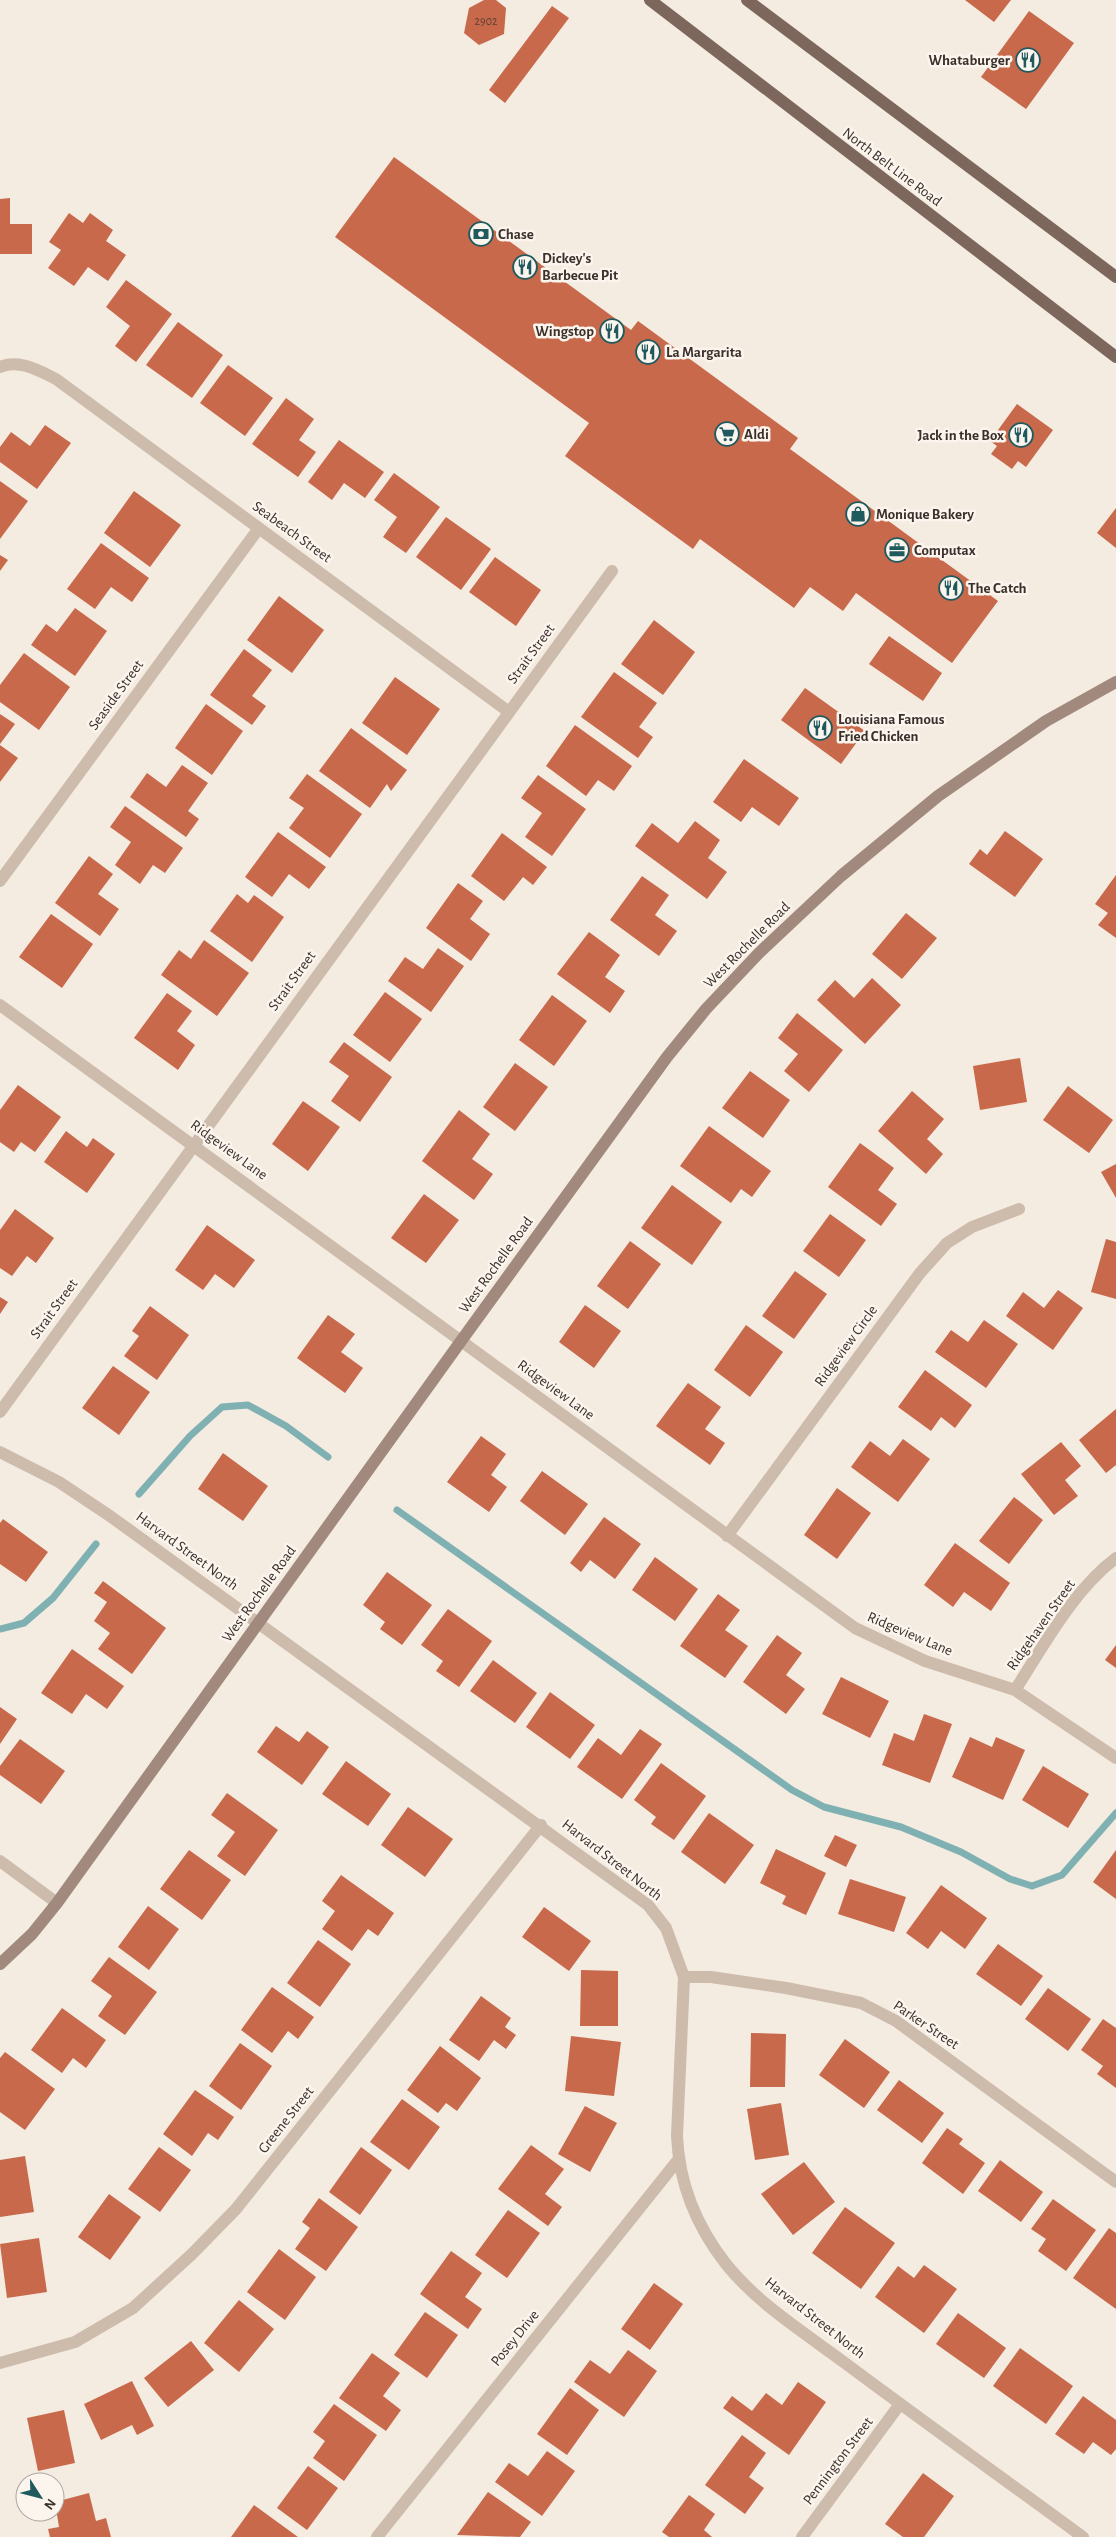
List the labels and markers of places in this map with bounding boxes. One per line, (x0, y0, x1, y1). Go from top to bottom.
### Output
restaurant icon: Whataburger (1015, 47, 1041, 73)
place label: Whataburger (928, 53, 1011, 68)
bank icon: Chase (468, 221, 494, 247)
place label: Chase (498, 227, 534, 242)
place label: Dickey's Barbecue Pit (542, 251, 618, 283)
restaurant icon: Dickey's Barbecue Pit (512, 254, 538, 280)
restaurant icon: Wingstop (599, 318, 625, 344)
place label: Wingstop (535, 324, 594, 339)
restaurant icon: La Margarita (635, 339, 661, 365)
place label: La Margarita (666, 345, 742, 360)
supermarket icon: Aldi (714, 421, 740, 447)
restaurant icon: Jack in the Box (1008, 422, 1034, 448)
place label: Aldi (744, 427, 769, 442)
place label: Jack in the Box (917, 428, 1004, 443)
shop icon: Monique Bakery (845, 501, 871, 527)
place label: Monique Bakery (876, 507, 974, 522)
office icon: Computax (884, 537, 910, 563)
place label: Computax (914, 543, 976, 558)
restaurant icon: The Catch (938, 575, 964, 601)
place label: The Catch (968, 581, 1027, 596)
place label: Louisiana Famous Fried Chicken (838, 712, 945, 744)
restaurant icon: Louisiana Famous Fried Chicken (807, 715, 833, 741)

